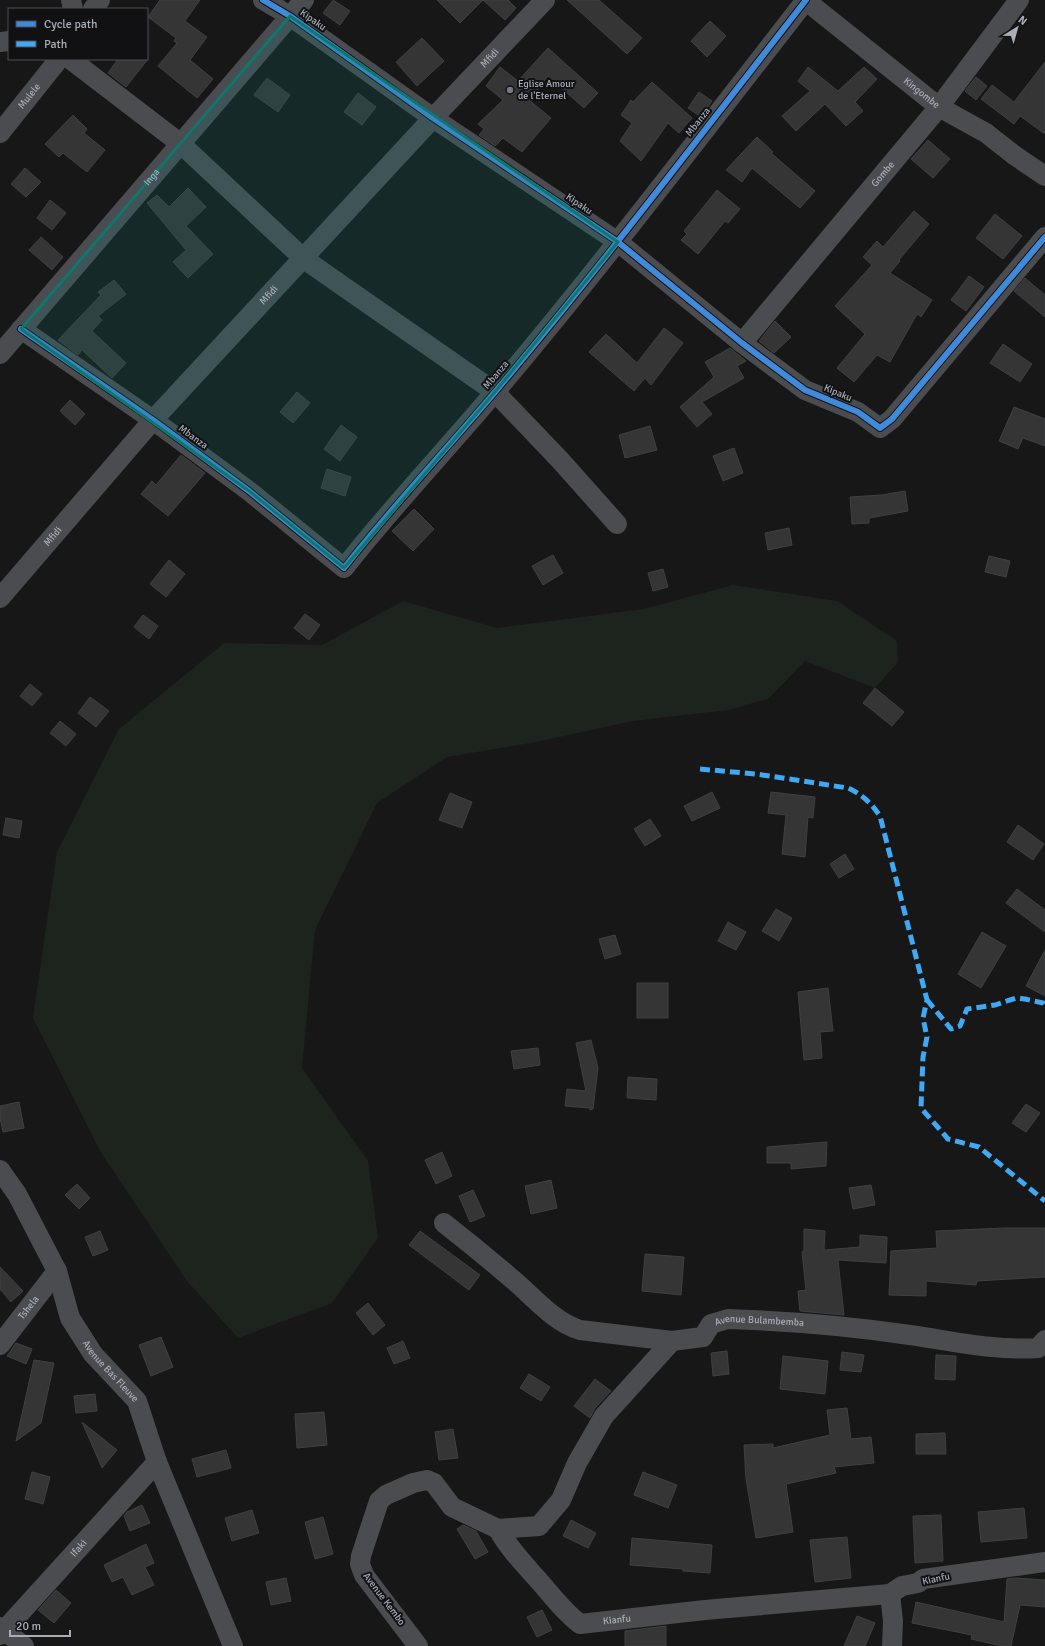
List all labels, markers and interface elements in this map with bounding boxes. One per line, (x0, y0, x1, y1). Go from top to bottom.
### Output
street label: Kipaku (298, 7, 328, 33)
legend (8, 8, 148, 60)
north arrow (997, 8, 1037, 48)
text: N (1016, 13, 1030, 28)
text: Cycle path (44, 17, 97, 32)
text: Path (44, 37, 67, 52)
street label: Mfidi (478, 46, 502, 70)
street label: Kingombe (901, 75, 942, 111)
place label: Eglise Amour de l'Eternel (518, 78, 575, 102)
street label: Mulele (15, 81, 43, 111)
marker: Eglise Amour de l'Eternel (505, 85, 515, 95)
street label: Mbanza (683, 105, 713, 139)
street label: Gombe (869, 159, 897, 189)
street label: Inga (141, 166, 162, 188)
street label: Kipaku (563, 191, 595, 217)
street label: Mfidi (257, 283, 281, 307)
street label: Mbanza (481, 358, 511, 392)
street label: Kipaku (822, 382, 854, 404)
street label: Mbanza (176, 422, 210, 452)
street label: Mfidi (41, 524, 64, 549)
street label: Tshela (16, 1293, 42, 1322)
street label: Avenue Bulambemba (713, 1313, 805, 1329)
street label: Avenue Bas Fleuve (80, 1338, 141, 1405)
street label: Ifaki (68, 1537, 89, 1559)
street label: Avenue Kembo (360, 1570, 408, 1628)
street label: Kianfu (921, 1570, 951, 1588)
scale bar (10, 1612, 70, 1638)
street label: Kianfu (602, 1612, 631, 1627)
text: 20 m (16, 1619, 41, 1634)

